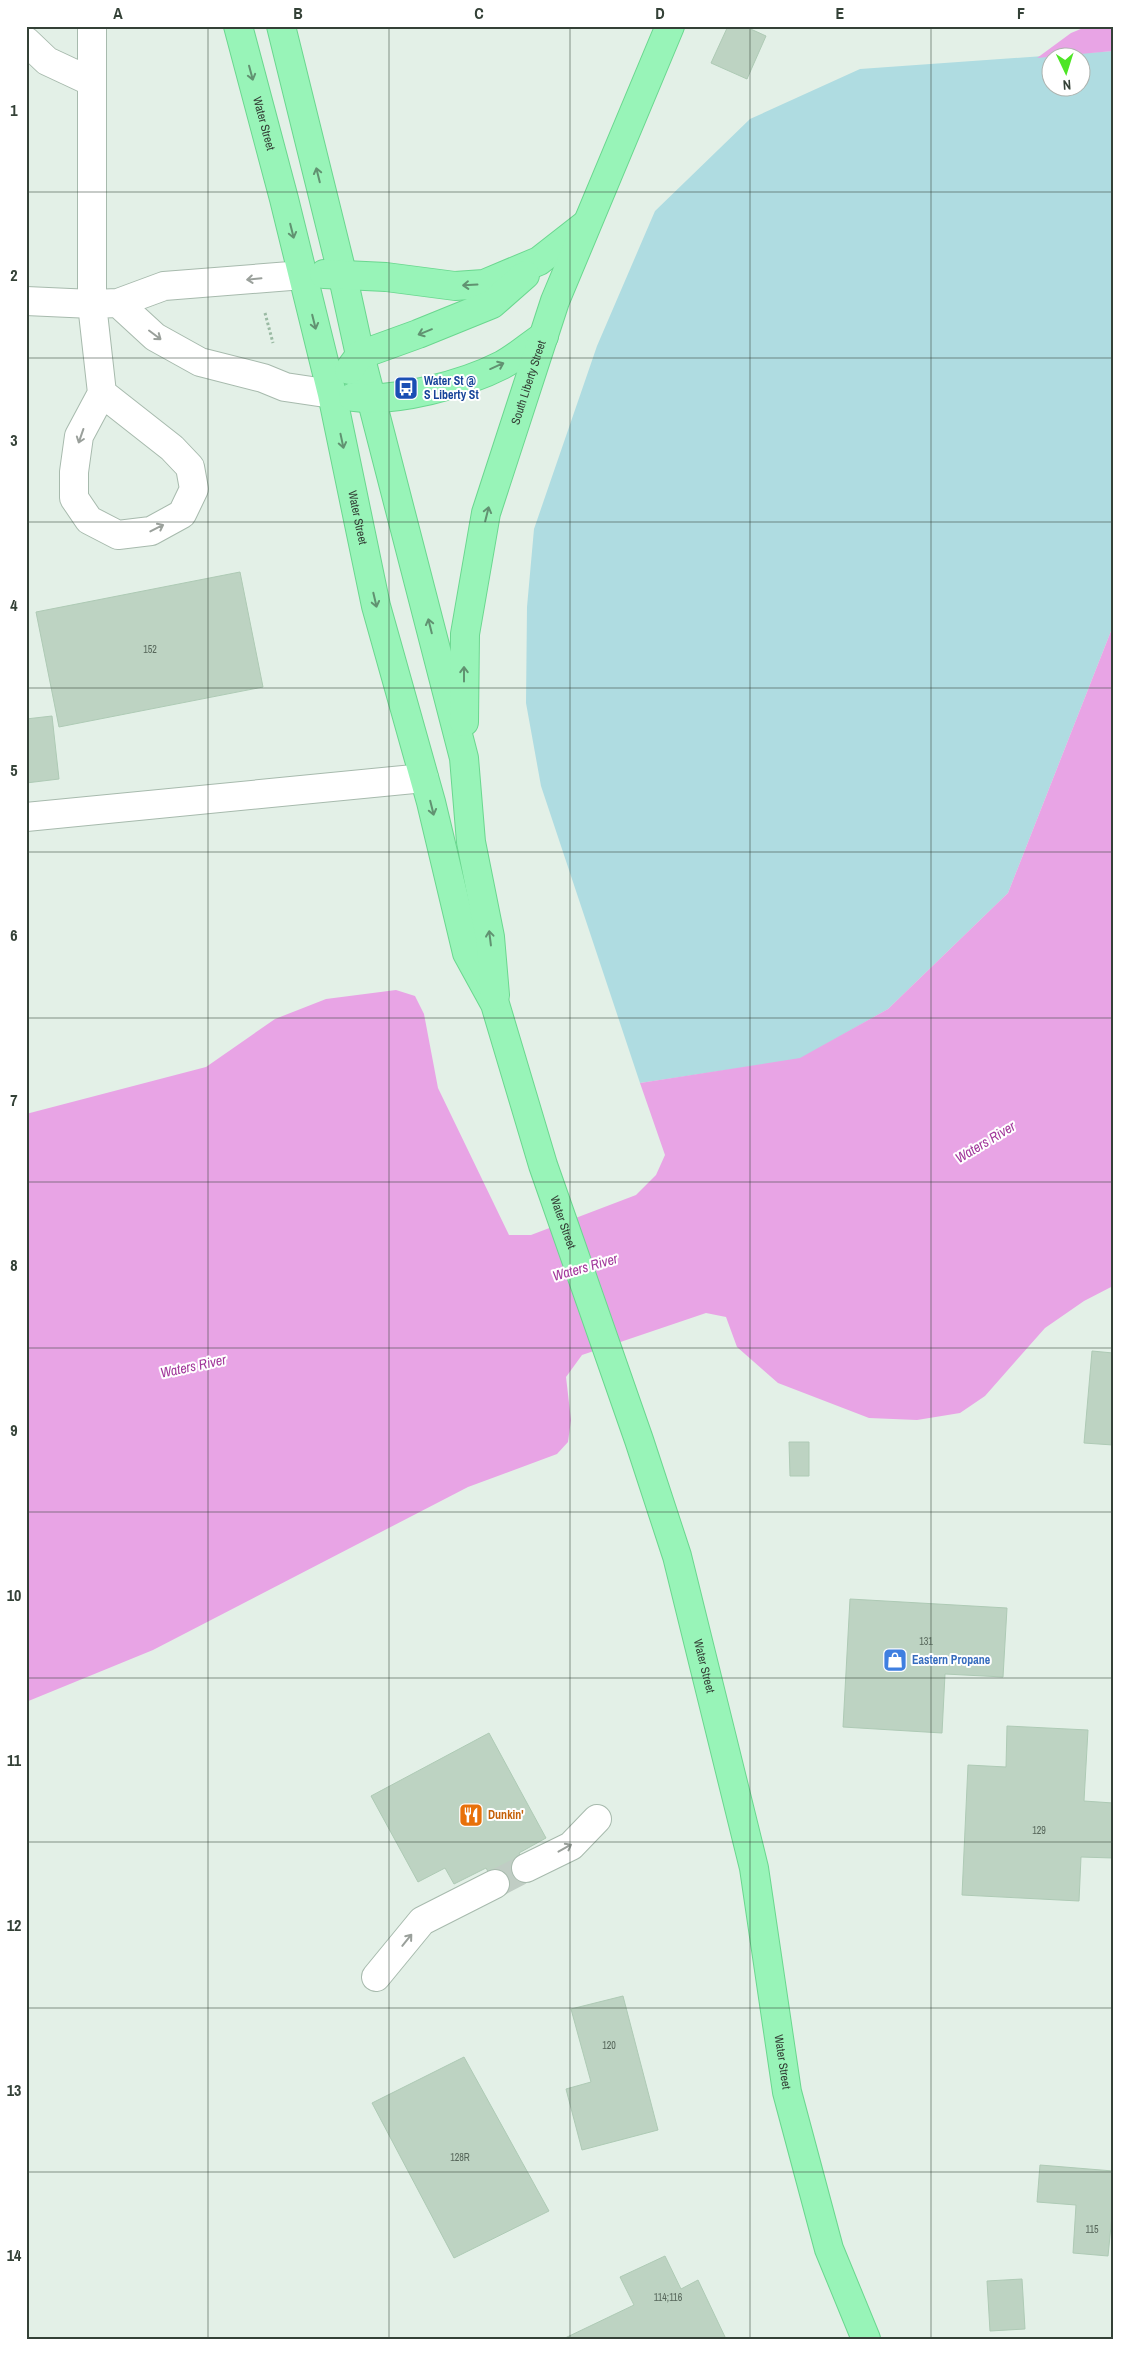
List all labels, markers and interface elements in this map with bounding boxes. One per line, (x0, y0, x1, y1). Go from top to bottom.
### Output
text: A (113, 2, 123, 24)
text: B (293, 2, 303, 24)
text: C (474, 2, 484, 24)
text: D (655, 2, 665, 24)
text: E (836, 2, 845, 24)
text: F (1017, 2, 1025, 24)
north arrow (1042, 48, 1092, 98)
one-way arrow (246, 65, 256, 81)
text: N (1062, 76, 1072, 94)
street label: Water Street (249, 95, 279, 152)
text: 1 (10, 99, 18, 121)
one-way arrow (313, 167, 322, 183)
one-way arrow (288, 222, 297, 238)
text: 2 (10, 264, 18, 286)
one-way arrow (246, 275, 262, 284)
one-way arrow (462, 281, 478, 290)
one-way arrow (310, 313, 319, 329)
one-way arrow (418, 327, 433, 337)
one-way arrow (148, 330, 161, 341)
street label: South Liberty Street (507, 338, 550, 427)
one-way arrow (489, 361, 504, 371)
place label: Water St @ S Liberty St (424, 373, 479, 403)
bus stop icon: Water St @ S Liberty St (393, 375, 419, 401)
one-way arrow (76, 428, 85, 443)
text: 3 (10, 429, 18, 451)
one-way arrow (337, 433, 347, 449)
street label: Water Street (344, 489, 371, 546)
one-way arrow (482, 506, 492, 522)
one-way arrow (150, 523, 165, 533)
one-way arrow (371, 592, 380, 608)
text: 4 (10, 594, 18, 616)
one-way arrow (424, 618, 434, 634)
house number: 152 (143, 643, 157, 656)
one-way arrow (460, 666, 469, 682)
text: 5 (10, 759, 18, 781)
one-way arrow (428, 799, 437, 815)
text: 6 (10, 924, 18, 946)
one-way arrow (485, 930, 495, 946)
text: 7 (10, 1089, 18, 1111)
water label: Waters River (952, 1116, 1019, 1167)
street label: Water Street (546, 1194, 580, 1251)
water label: Waters River (550, 1249, 621, 1285)
text: 8 (10, 1254, 18, 1276)
water label: Waters River (158, 1350, 229, 1382)
text: 9 (10, 1419, 18, 1441)
text: 10 (7, 1584, 21, 1606)
house number: 131 (919, 1635, 933, 1648)
street label: Water Street (690, 1637, 719, 1695)
shop icon: Eastern Propane (882, 1647, 908, 1673)
place label: Eastern Propane (912, 1652, 991, 1668)
text: 11 (7, 1749, 22, 1771)
restaurant icon: Dunkin' (458, 1802, 484, 1828)
place label: Dunkin' (488, 1807, 524, 1823)
house number: 129 (1032, 1824, 1046, 1837)
one-way arrow (557, 1843, 572, 1852)
text: 12 (7, 1914, 21, 1936)
one-way arrow (401, 1933, 412, 1946)
street label: Water Street (771, 2033, 795, 2090)
house number: 120 (602, 2039, 616, 2052)
text: 13 (7, 2079, 21, 2101)
house number: 128R (450, 2151, 470, 2164)
house number: 115 (1085, 2223, 1099, 2236)
text: 14 (7, 2244, 22, 2266)
house number: 114;116 (654, 2291, 683, 2304)

